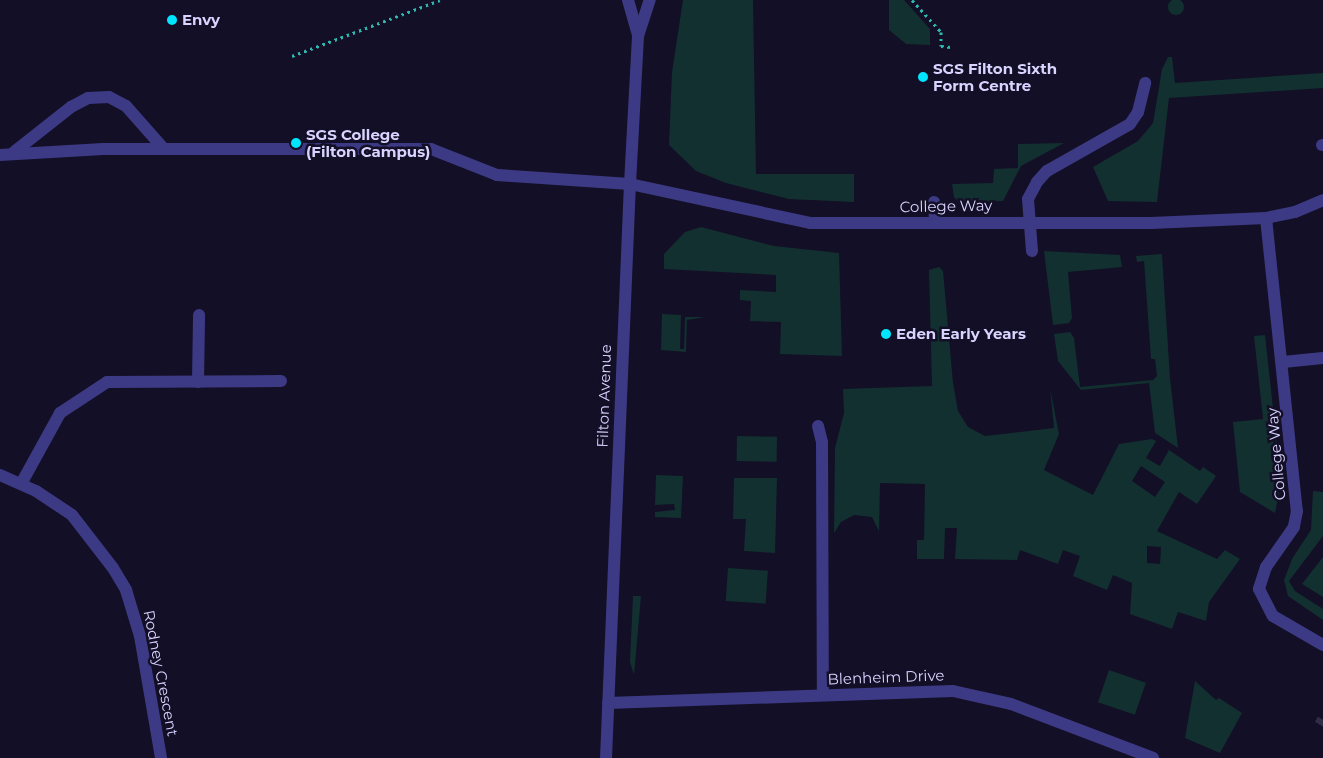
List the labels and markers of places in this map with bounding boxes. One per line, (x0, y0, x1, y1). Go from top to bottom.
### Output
place label: Envy (182, 11, 220, 29)
marker: Envy (166, 14, 178, 26)
place label: SGS Filton Sixth Form Centre (933, 59, 1057, 94)
marker: SGS Filton Sixth Form Centre (917, 71, 929, 83)
place label: SGS College (Filton Campus) (306, 125, 430, 160)
marker: SGS College (Filton Campus) (290, 137, 302, 149)
place label: Eden Early Years (896, 325, 1026, 343)
marker: Eden Early Years (880, 328, 892, 340)

